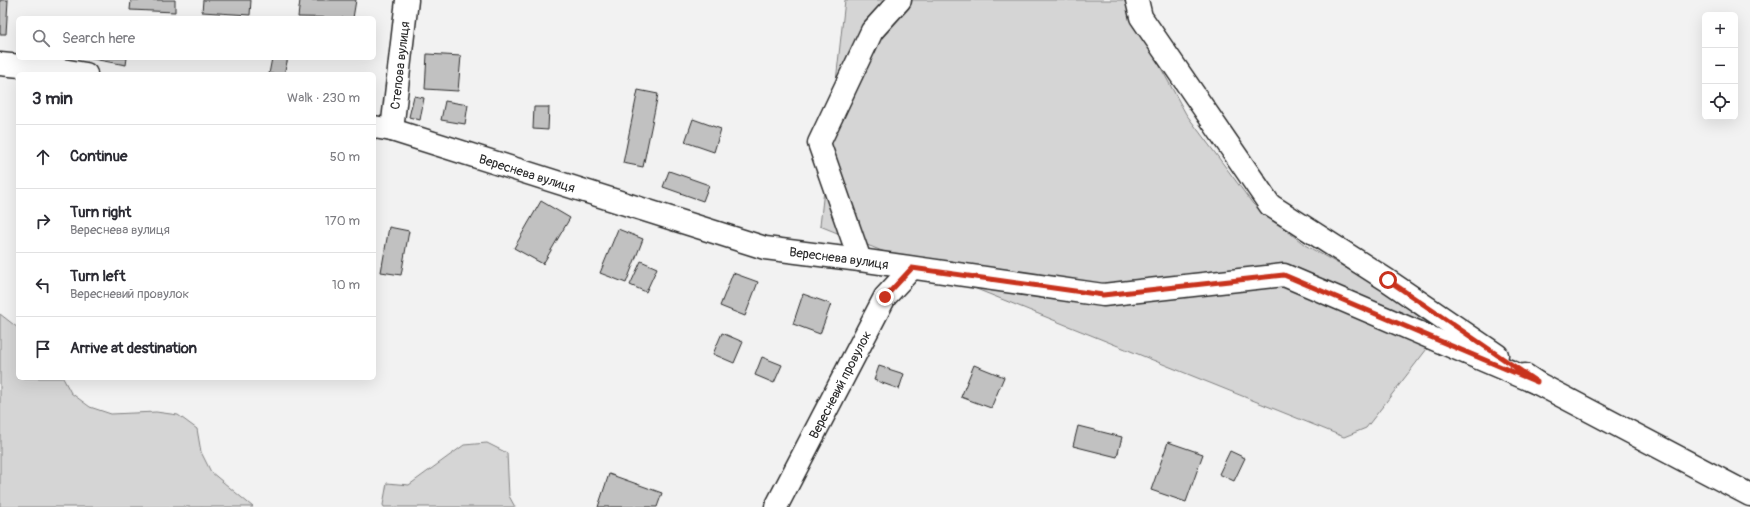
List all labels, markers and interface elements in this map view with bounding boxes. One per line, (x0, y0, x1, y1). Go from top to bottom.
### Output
map controls (1702, 12, 1738, 120)
button: + (1702, 12, 1738, 48)
search box (16, 16, 376, 60)
street label: Степова вулиця (387, 21, 413, 111)
icon: search (30, 27, 52, 49)
text: Search here (62, 29, 135, 48)
button: − (1702, 48, 1738, 84)
button: locate (1702, 84, 1738, 120)
text: 3 min (32, 88, 73, 109)
text: Walk · 230 m (287, 90, 360, 106)
icon: ahead (32, 146, 54, 168)
text: Continue (70, 147, 128, 166)
text: 50 m (330, 149, 360, 165)
street label: Вереснева вулиця (477, 151, 577, 196)
text: Turn right (70, 203, 131, 222)
icon: right (32, 210, 54, 232)
text: 170 m (325, 213, 360, 229)
text: Вереснева вулиця (70, 222, 170, 238)
street label: Вереснева вулиця (788, 244, 890, 273)
text: Turn left (70, 267, 126, 286)
route start (1379, 271, 1397, 289)
icon: left (32, 274, 54, 296)
text: 10 m (332, 277, 360, 293)
text: Вересневий провулок (70, 286, 189, 302)
route end (876, 288, 894, 306)
street label: Вересневий провулок (806, 328, 875, 442)
icon: arrive (32, 338, 54, 360)
text: Arrive at destination (70, 339, 197, 358)

